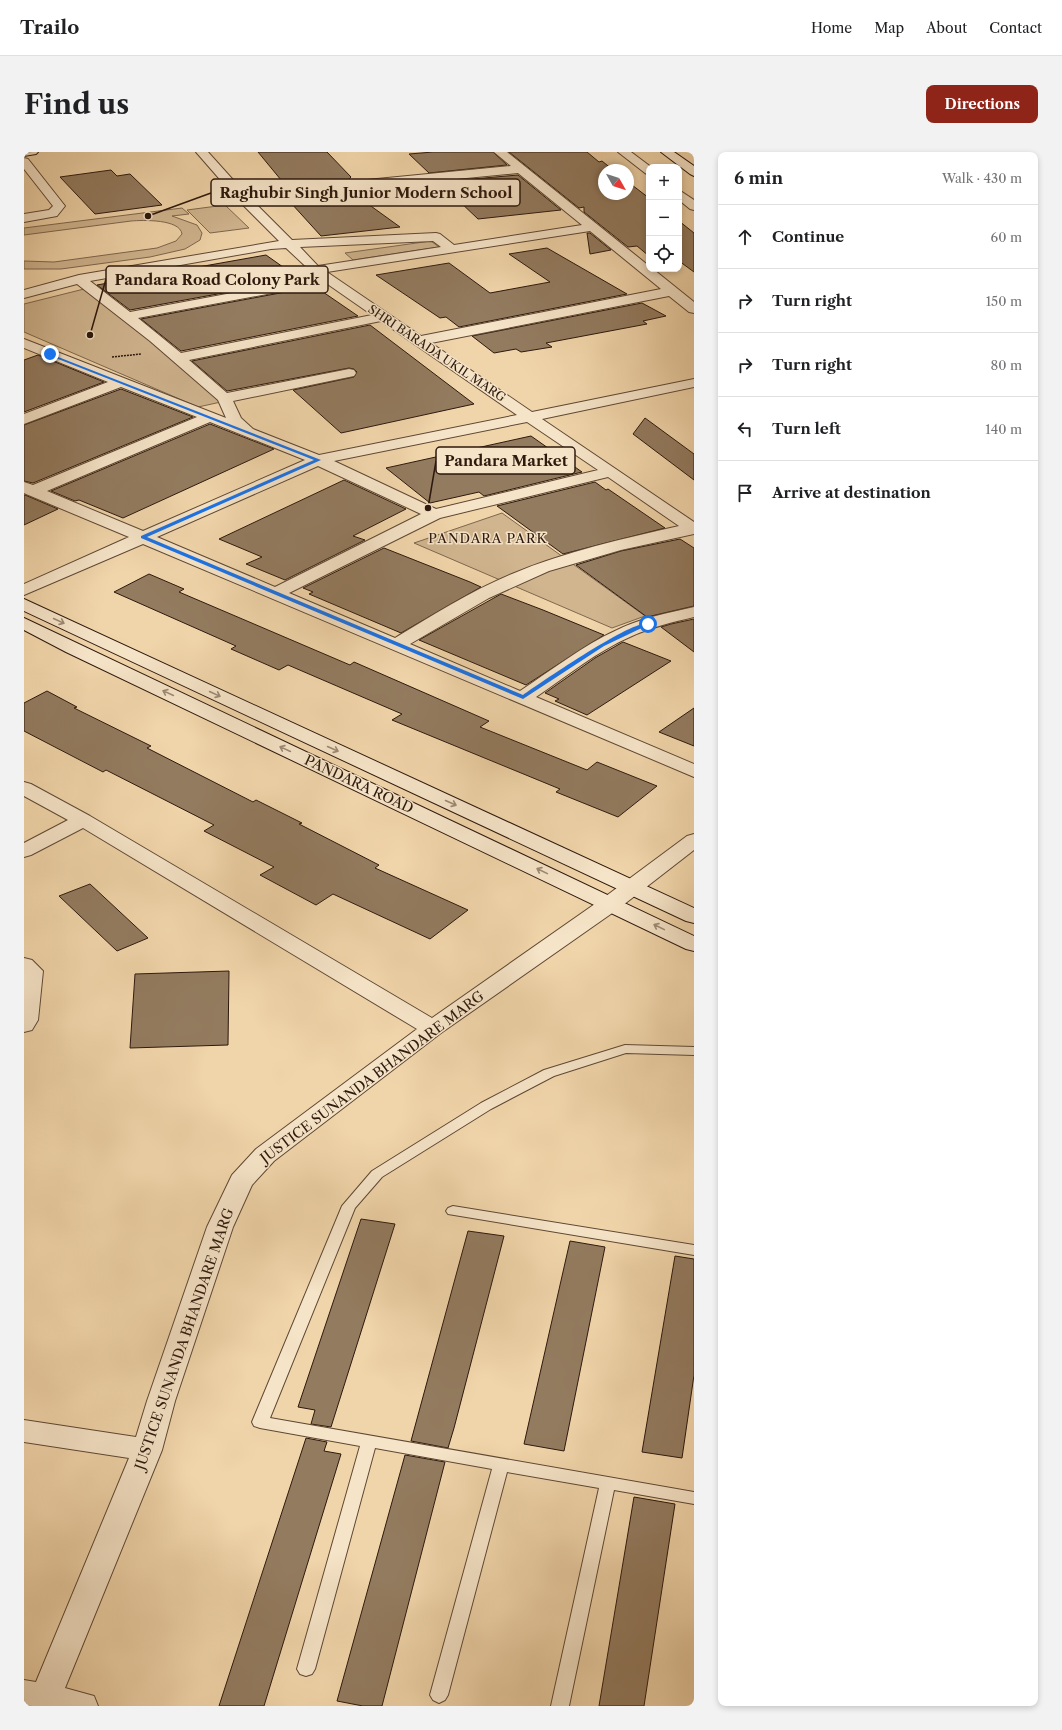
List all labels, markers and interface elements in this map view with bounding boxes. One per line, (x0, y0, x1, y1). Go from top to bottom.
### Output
text: Trailo (20, 16, 79, 39)
text: Home (811, 19, 852, 37)
text: Map (874, 19, 904, 37)
text: About (926, 19, 967, 37)
text: Contact (989, 19, 1042, 37)
button: Directions (926, 85, 1038, 123)
text: Find us (24, 87, 129, 121)
north arrow (598, 164, 634, 200)
map controls (646, 164, 682, 272)
button: + (646, 164, 682, 200)
text: 6 min (734, 168, 783, 188)
text: Walk · 430 m (942, 170, 1022, 186)
callout: Raghubir Singh Junior Modern School (211, 179, 520, 206)
text: Raghubir Singh Junior Modern School (220, 183, 512, 202)
button: − (646, 200, 682, 236)
icon: ahead (734, 226, 756, 248)
text: Continue (772, 227, 844, 246)
text: 60 m (991, 229, 1022, 245)
button: locate (646, 236, 682, 272)
callout: Pandara Road Colony Park (106, 266, 328, 293)
text: Pandara Road Colony Park (114, 270, 321, 289)
icon: right (734, 290, 756, 312)
text: Turn right (772, 291, 852, 310)
text: 150 m (986, 293, 1022, 309)
street label: SHRI BARADA UKIL MARG (365, 301, 509, 405)
route end (41, 345, 59, 363)
icon: right (734, 354, 756, 376)
text: Turn right (772, 355, 852, 374)
text: 80 m (990, 357, 1022, 373)
icon: left (734, 418, 756, 440)
text: Turn left (772, 419, 841, 438)
text: 140 m (985, 421, 1022, 437)
callout: Pandara Market (436, 447, 575, 474)
text: Pandara Market (444, 451, 568, 470)
icon: arrive (734, 482, 756, 504)
text: Arrive at destination (772, 483, 931, 502)
district label: PANDARA PARK (428, 530, 548, 546)
route start (639, 615, 657, 633)
one-way arrow (53, 618, 65, 625)
one-way arrow (162, 689, 174, 696)
one-way arrow (209, 691, 221, 698)
one-way arrow (280, 745, 292, 752)
one-way arrow (326, 746, 338, 753)
street label: PANDARA ROAD (301, 751, 417, 817)
one-way arrow (445, 800, 457, 807)
one-way arrow (536, 867, 548, 874)
one-way arrow (653, 923, 665, 930)
street label: JUSTICE SUNANDA BHANDARE MARG (255, 987, 487, 1168)
street label: JUSTICE SUNANDA BHANDARE MARG (130, 1206, 237, 1474)

